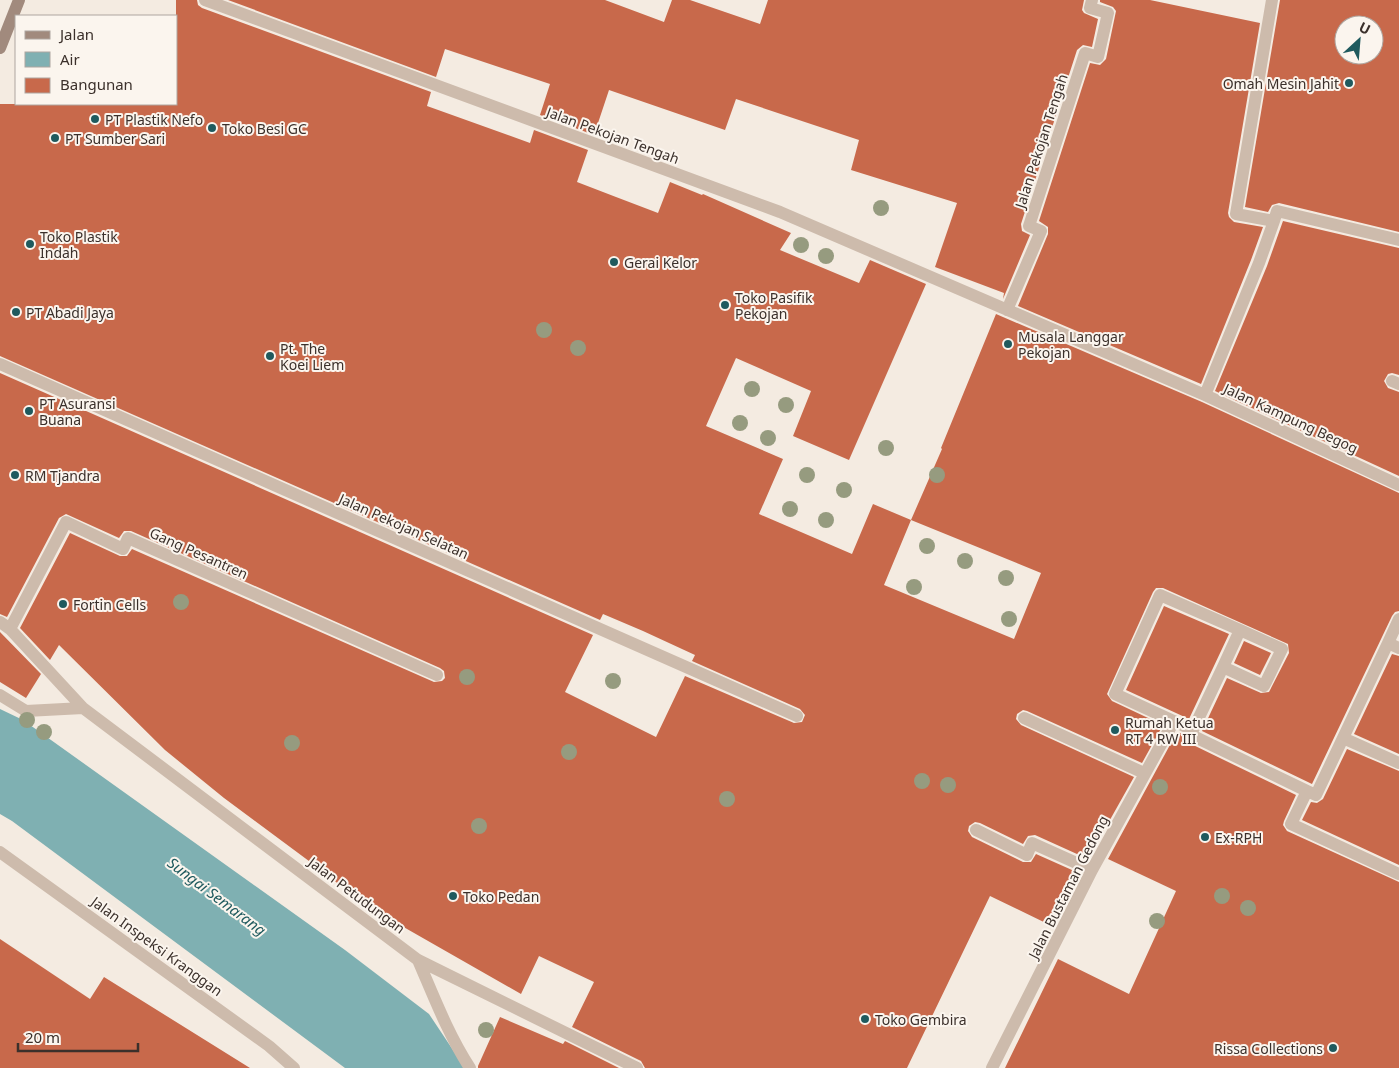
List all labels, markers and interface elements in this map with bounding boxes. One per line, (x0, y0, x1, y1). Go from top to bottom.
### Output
legend (15, 15, 178, 105)
north arrow (1334, 15, 1384, 65)
text: U (1356, 17, 1374, 39)
text: Jalan (58, 24, 94, 44)
text: Air (60, 49, 80, 69)
street label: Jalan Pekojan Tengah (1010, 71, 1072, 212)
text: Bangunan (60, 74, 133, 94)
place label: Omah Mesin Jahit (1223, 74, 1339, 93)
marker: Omah Mesin Jahit (1343, 77, 1355, 89)
street label: Jalan Pekojan Tengah (542, 101, 682, 168)
place label: PT Plastik Nefo (105, 110, 203, 129)
marker: PT Plastik Nefo (89, 113, 101, 125)
place label: Toko Besi GC (222, 119, 307, 138)
marker: Toko Besi GC (206, 122, 218, 134)
place label: PT Sumber Sari (65, 129, 165, 148)
marker: PT Sumber Sari (49, 132, 61, 144)
place label: Toko Plastik Indah (40, 227, 118, 262)
marker: Toko Plastik Indah (24, 238, 36, 250)
place label: Gerai Kelor (624, 253, 697, 272)
marker: Gerai Kelor (608, 256, 620, 268)
place label: Toko Pasifik Pekojan (735, 288, 813, 323)
marker: Toko Pasifik Pekojan (719, 299, 731, 311)
place label: PT Abadi Jaya (26, 303, 114, 322)
marker: PT Abadi Jaya (10, 306, 22, 318)
place label: Musala Langgar Pekojan (1018, 327, 1124, 362)
marker: Musala Langgar Pekojan (1002, 338, 1014, 350)
place label: Pt. The Koei Liem (280, 339, 344, 374)
marker: Pt. The Koei Liem (264, 350, 276, 362)
street label: Jalan Kampung Begog (1219, 378, 1361, 457)
place label: PT Asuransi Buana (39, 394, 116, 429)
marker: PT Asuransi Buana (23, 405, 35, 417)
place label: RM Tjandra (25, 466, 100, 485)
marker: RM Tjandra (9, 469, 21, 481)
street label: Jalan Pekojan Selatan (334, 488, 472, 563)
street label: Gang Pesantren (147, 523, 251, 583)
place label: Fortin Cells (73, 595, 146, 614)
marker: Fortin Cells (57, 598, 69, 610)
place label: Rumah Ketua RT 4 RW III (1125, 713, 1214, 748)
marker: Rumah Ketua RT 4 RW III (1109, 724, 1121, 736)
street label: Jalan Bustaman Gedong (1023, 812, 1112, 964)
place label: Ex-RPH (1215, 828, 1262, 847)
marker: Ex-RPH (1199, 831, 1211, 843)
street label: Jalan Petudungan (303, 851, 409, 938)
water label: Sungai Semarang (164, 852, 270, 940)
place label: Toko Pedan (463, 887, 539, 906)
marker: Toko Pedan (447, 890, 459, 902)
street label: Jalan Inspeksi Kranggan (86, 891, 226, 1000)
place label: Toko Gembira (875, 1010, 967, 1029)
marker: Toko Gembira (859, 1013, 871, 1025)
scale bar (18, 1020, 138, 1052)
text: 20 m (25, 1027, 60, 1047)
place label: Rissa Collections (1214, 1039, 1323, 1058)
marker: Rissa Collections (1327, 1042, 1339, 1054)

